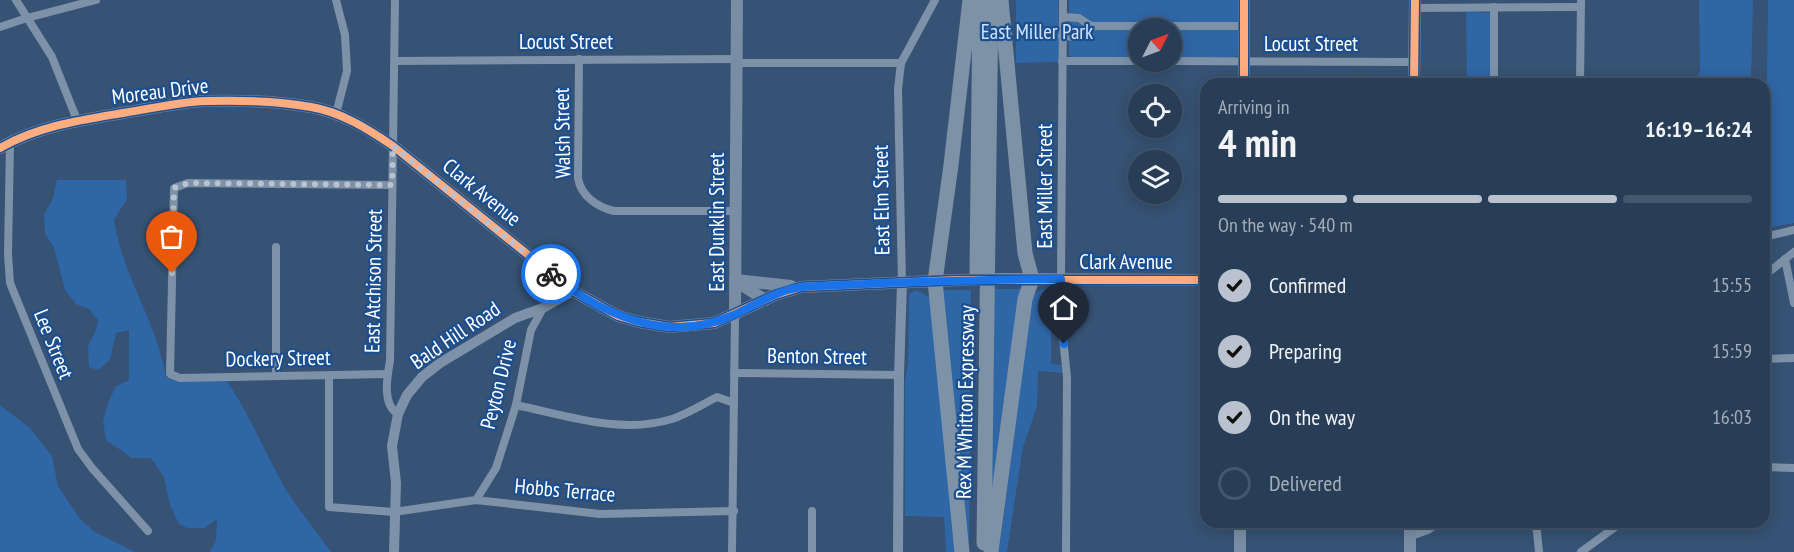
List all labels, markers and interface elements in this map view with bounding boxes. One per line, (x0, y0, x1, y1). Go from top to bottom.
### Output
park label: East Miller Park (981, 18, 1093, 45)
north arrow (1128, 18, 1182, 72)
map controls (1128, 18, 1182, 204)
street label: Locust Street (519, 28, 613, 55)
street label: Locust Street (1264, 30, 1358, 57)
street label: Moreau Drive (110, 72, 210, 110)
button: locate (1128, 84, 1182, 138)
street label: Walsh Street (548, 87, 576, 179)
text: Arriving in (1218, 94, 1290, 120)
text: 16:19–16:24 (1645, 115, 1752, 143)
text: 4 min (1218, 117, 1297, 168)
street label: East Miller Street (1031, 123, 1058, 248)
street label: East Elm Street (867, 144, 895, 255)
button: layers (1128, 150, 1182, 204)
street label: Clark Avenue (437, 152, 527, 232)
street label: East Dunklin Street (703, 152, 730, 291)
street label: East Atchison Street (358, 209, 388, 353)
pin (146, 211, 197, 273)
text: On the way · 540 m (1218, 212, 1353, 238)
icon: bag (155, 220, 188, 253)
courier (521, 244, 581, 304)
street label: Clark Avenue (1079, 248, 1173, 275)
icon: bike (535, 258, 568, 291)
icon: check (1218, 269, 1251, 302)
text: Confirmed (1269, 271, 1346, 299)
text: 15:55 (1712, 272, 1752, 298)
pin (1038, 282, 1089, 344)
icon: home (1047, 291, 1080, 324)
street label: Bald Hill Road (405, 295, 505, 375)
street label: Lee Street (28, 305, 80, 383)
street label: Rex M Whitton Expressway (950, 305, 980, 499)
icon: check (1218, 335, 1251, 368)
street label: Peyton Drive (474, 336, 522, 432)
text: Preparing (1269, 337, 1342, 365)
text: 15:59 (1712, 338, 1752, 364)
street label: Benton Street (767, 342, 867, 370)
street label: Dockery Street (225, 344, 331, 372)
icon: check (1218, 401, 1251, 434)
text: On the way (1269, 403, 1355, 431)
text: 16:03 (1712, 404, 1752, 430)
text: Delivered (1269, 469, 1342, 497)
street label: Hobbs Terrace (513, 472, 617, 508)

